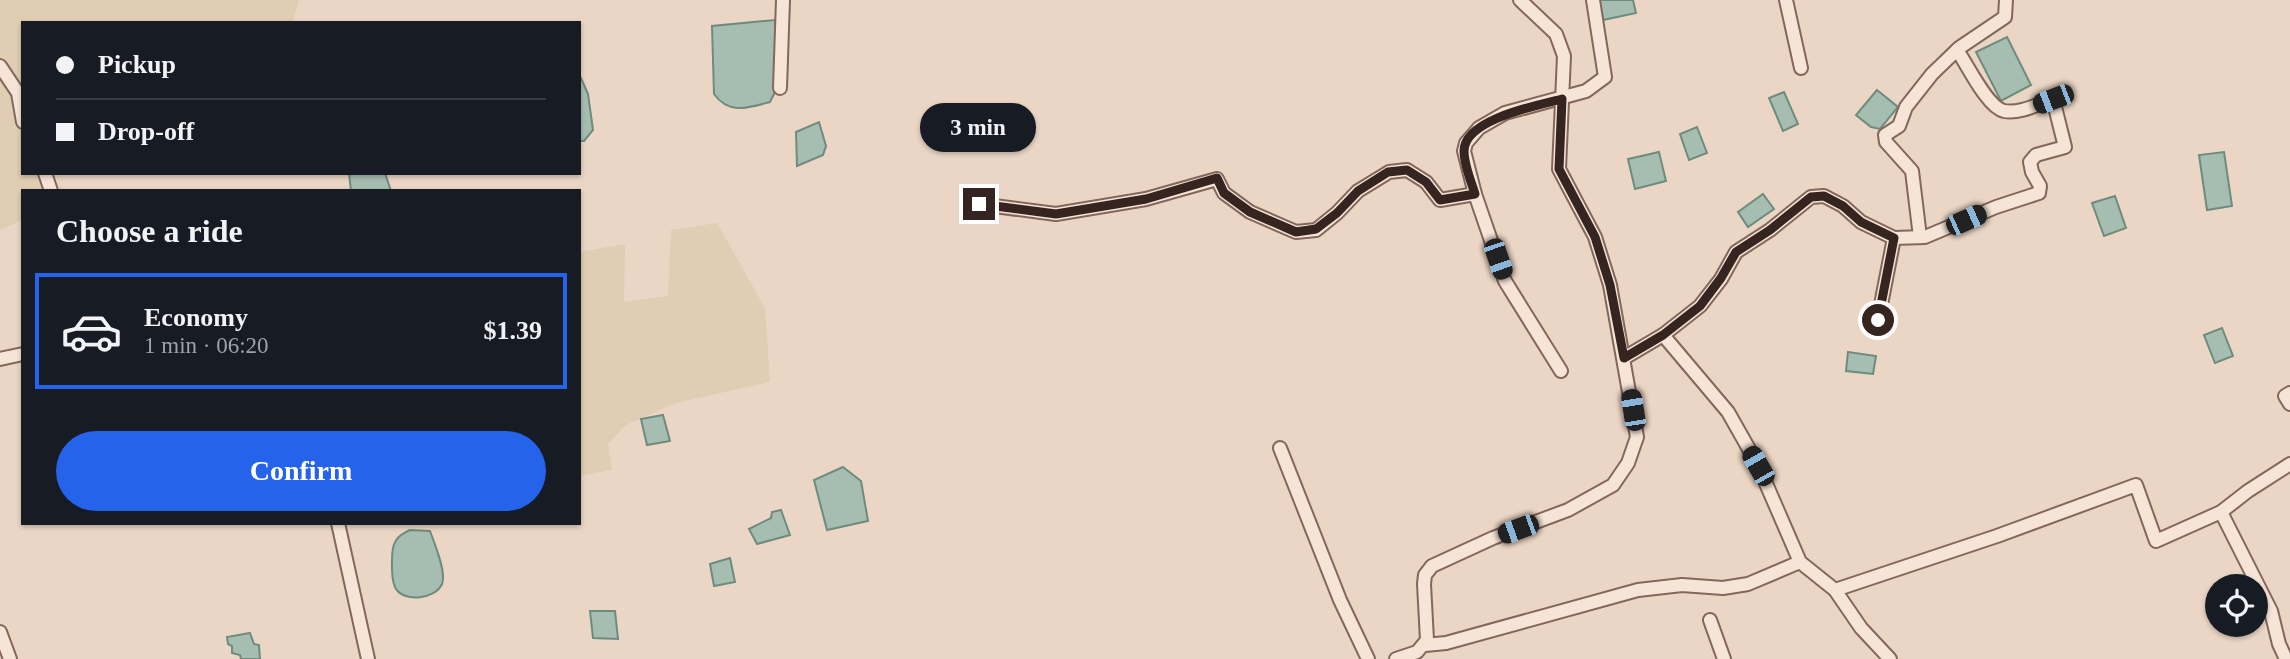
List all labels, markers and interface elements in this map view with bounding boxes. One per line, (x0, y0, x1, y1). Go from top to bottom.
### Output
text: Pickup (98, 50, 176, 79)
car (2030, 82, 2077, 116)
callout: 3 min (921, 102, 1037, 152)
text: 3 min (950, 115, 1006, 140)
text: Drop-off (98, 117, 194, 146)
route end (963, 188, 995, 220)
car (1943, 202, 1990, 238)
text: Choose a ride (56, 213, 243, 249)
car (1482, 236, 1515, 282)
icon: car (60, 300, 123, 363)
text: Economy (144, 303, 248, 332)
route start (1862, 304, 1894, 336)
text: $1.39 (484, 316, 542, 345)
text: 1 min · 06:20 (144, 333, 269, 358)
car (1620, 388, 1647, 432)
button: Confirm (56, 431, 546, 511)
car (1739, 443, 1778, 489)
car (1495, 512, 1542, 546)
map controls (2205, 574, 2268, 637)
button: locate (2205, 574, 2268, 637)

